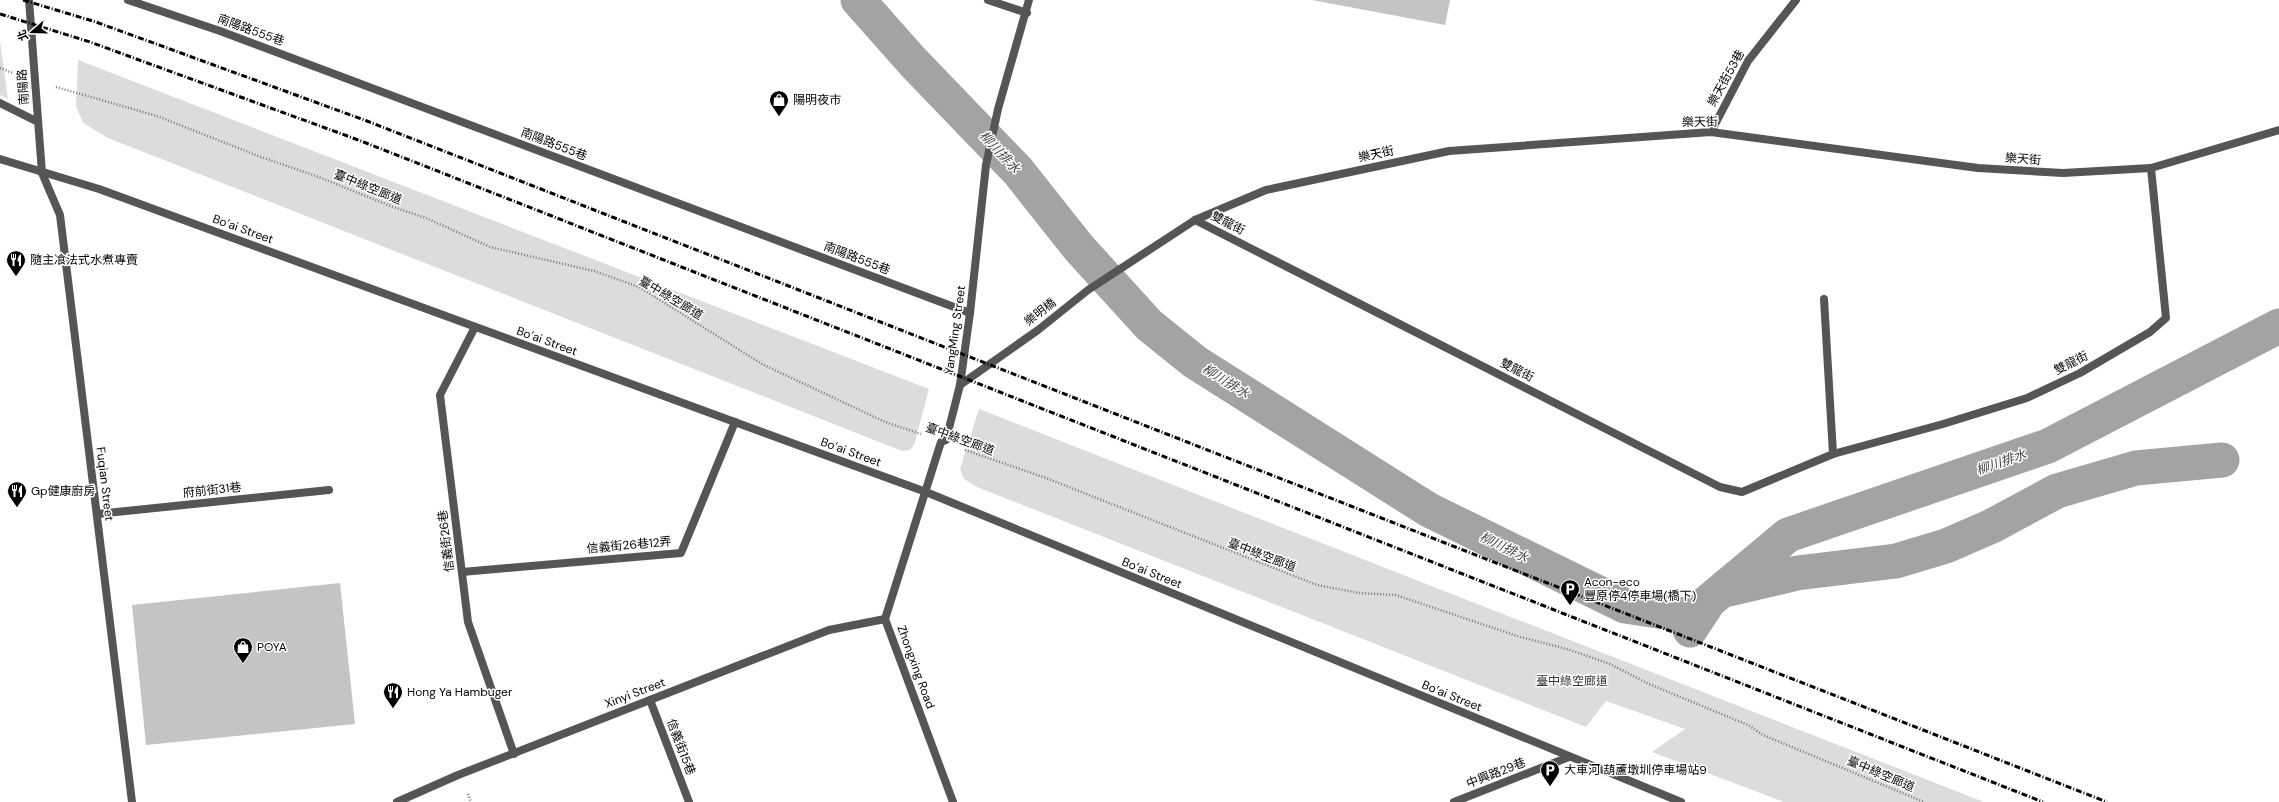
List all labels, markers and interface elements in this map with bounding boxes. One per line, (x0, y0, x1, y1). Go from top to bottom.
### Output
street label: 南陽路555巷 (215, 11, 287, 49)
north arrow (12, 12, 52, 52)
text: 北 (14, 28, 31, 43)
street label: 樂天街53巷 (1704, 47, 1748, 109)
street label: 南陽路 (14, 68, 32, 106)
shop icon: 陽明夜市 (768, 89, 790, 117)
place label: 陽明夜市 (793, 92, 841, 108)
street label: 樂天街 (1682, 114, 1718, 130)
street label: 南陽路555巷 (518, 124, 590, 164)
water label: 柳川排水 (976, 127, 1025, 178)
street label: 樂天街 (1357, 142, 1395, 166)
street label: 樂天街 (2004, 150, 2042, 168)
street label: 臺中綠空廊道 (332, 166, 404, 208)
street label: 雙龍街 (1208, 208, 1248, 238)
street label: Bo’ai Street (210, 211, 276, 247)
street label: 南陽路555巷 (821, 238, 893, 278)
restaurant icon: 隨主飡法式水煮專賣 (5, 249, 27, 277)
place label: 隨主飡法式水煮專賣 (30, 252, 138, 268)
street label: 臺中綠空廊道 (636, 273, 706, 323)
street label: YangMing Street (941, 284, 969, 376)
street label: 樂明橋 (1021, 295, 1059, 329)
street label: Bo’ai Street (514, 323, 580, 359)
street label: 雙龍街 (2051, 348, 2091, 378)
street label: 雙龍街 (1497, 355, 1537, 385)
water label: 柳川排水 (1199, 360, 1253, 403)
street label: 臺中綠空廊道 (923, 419, 997, 459)
street label: Bo’ai Street (818, 434, 884, 470)
water label: 柳川排水 (1974, 445, 2029, 479)
street label: Fuqian Street (93, 446, 118, 522)
street label: 府前街31巷 (182, 479, 242, 501)
restaurant icon: Gp健康廚房 (6, 480, 28, 508)
place label: Gp健康廚房 (31, 483, 96, 499)
street label: 信義街26巷 (434, 509, 458, 573)
water label: 柳川排水 (1477, 528, 1532, 566)
street label: 信義街26巷12弄 (586, 533, 672, 557)
street label: 臺中綠空廊道 (1226, 535, 1298, 575)
street label: Bo’ai Street (1120, 554, 1185, 592)
place label: Acon-eco 豐原停4停車場(橋下) (1584, 574, 1696, 604)
parking icon: Acon-eco 豐原停4停車場(橋下) (1559, 578, 1581, 606)
street label: Zhongxing Road (893, 623, 939, 711)
shop icon: POYA (232, 636, 254, 664)
place label: POYA (257, 639, 287, 655)
park label: 臺中綠空廊道 (1536, 673, 1608, 689)
street label: Xinyi Street (602, 674, 668, 712)
street label: Bo’ai Street (1420, 677, 1485, 715)
restaurant icon: Hong Ya Hambuger (382, 681, 404, 709)
place label: Hong Ya Hambuger (407, 684, 513, 700)
street label: 信義街15巷 (663, 717, 699, 777)
street label: 臺中綠空廊道 (1845, 753, 1917, 795)
street label: 中興路29巷 (1464, 754, 1528, 792)
parking icon: 大車河 葫蘆墩圳停車場站9 (1539, 759, 1561, 787)
place label: 大車河 葫蘆墩圳停車場站9 (1564, 762, 1707, 778)

